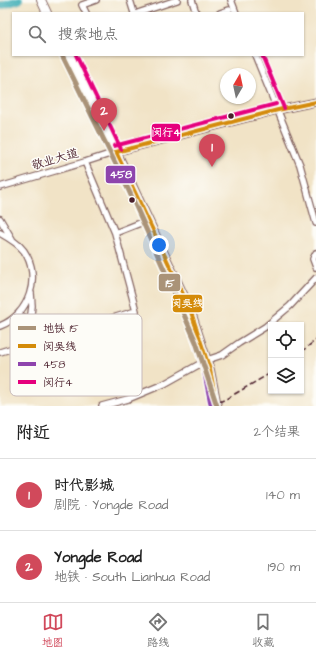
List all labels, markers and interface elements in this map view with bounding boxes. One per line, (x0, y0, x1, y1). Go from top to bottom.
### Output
search box (12, 12, 304, 56)
icon: search (26, 23, 48, 45)
text: 搜索地点 (58, 24, 118, 45)
north arrow (220, 68, 256, 104)
pin: 2 (91, 98, 117, 131)
unlabelled marker (226, 111, 236, 121)
line badge: 闵行4 (151, 123, 181, 142)
text: 闵行4 (151, 125, 181, 140)
pin: 1 (199, 134, 225, 167)
street label: 敬业大道 (30, 145, 81, 174)
line badge: 458 (105, 165, 136, 184)
text: 458 (110, 167, 133, 182)
unlabelled marker (127, 195, 137, 205)
your location (149, 235, 169, 255)
line badge: 15 (158, 273, 181, 292)
text: 15 (165, 276, 175, 291)
line badge: 闵吴线 (172, 294, 203, 313)
text: 闵吴线 (171, 296, 204, 311)
legend (10, 314, 142, 396)
text: 地铁 15 (43, 321, 79, 336)
map controls (268, 322, 304, 394)
button: locate (268, 322, 304, 358)
text: 闵吴线 (43, 339, 76, 354)
text: 458 (43, 357, 65, 372)
button: layers (268, 358, 304, 394)
text: 闵行4 (43, 375, 73, 390)
text: 附近 (16, 421, 50, 445)
text: 2个结果 (254, 423, 300, 441)
text: 时代影城 (54, 475, 114, 496)
text: 1 (28, 486, 30, 504)
text: 140 m (266, 486, 300, 504)
text: 剧院 · Yongde Road (54, 496, 168, 514)
text: Yongde Road (54, 547, 142, 568)
text: 2 (25, 558, 33, 576)
text: 190 m (267, 558, 300, 576)
text: 地铁 · South Lianhua Road (54, 568, 210, 586)
tab: 地图 (42, 611, 64, 650)
tab: 路线 (147, 611, 169, 650)
tab: 收藏 (252, 611, 274, 650)

